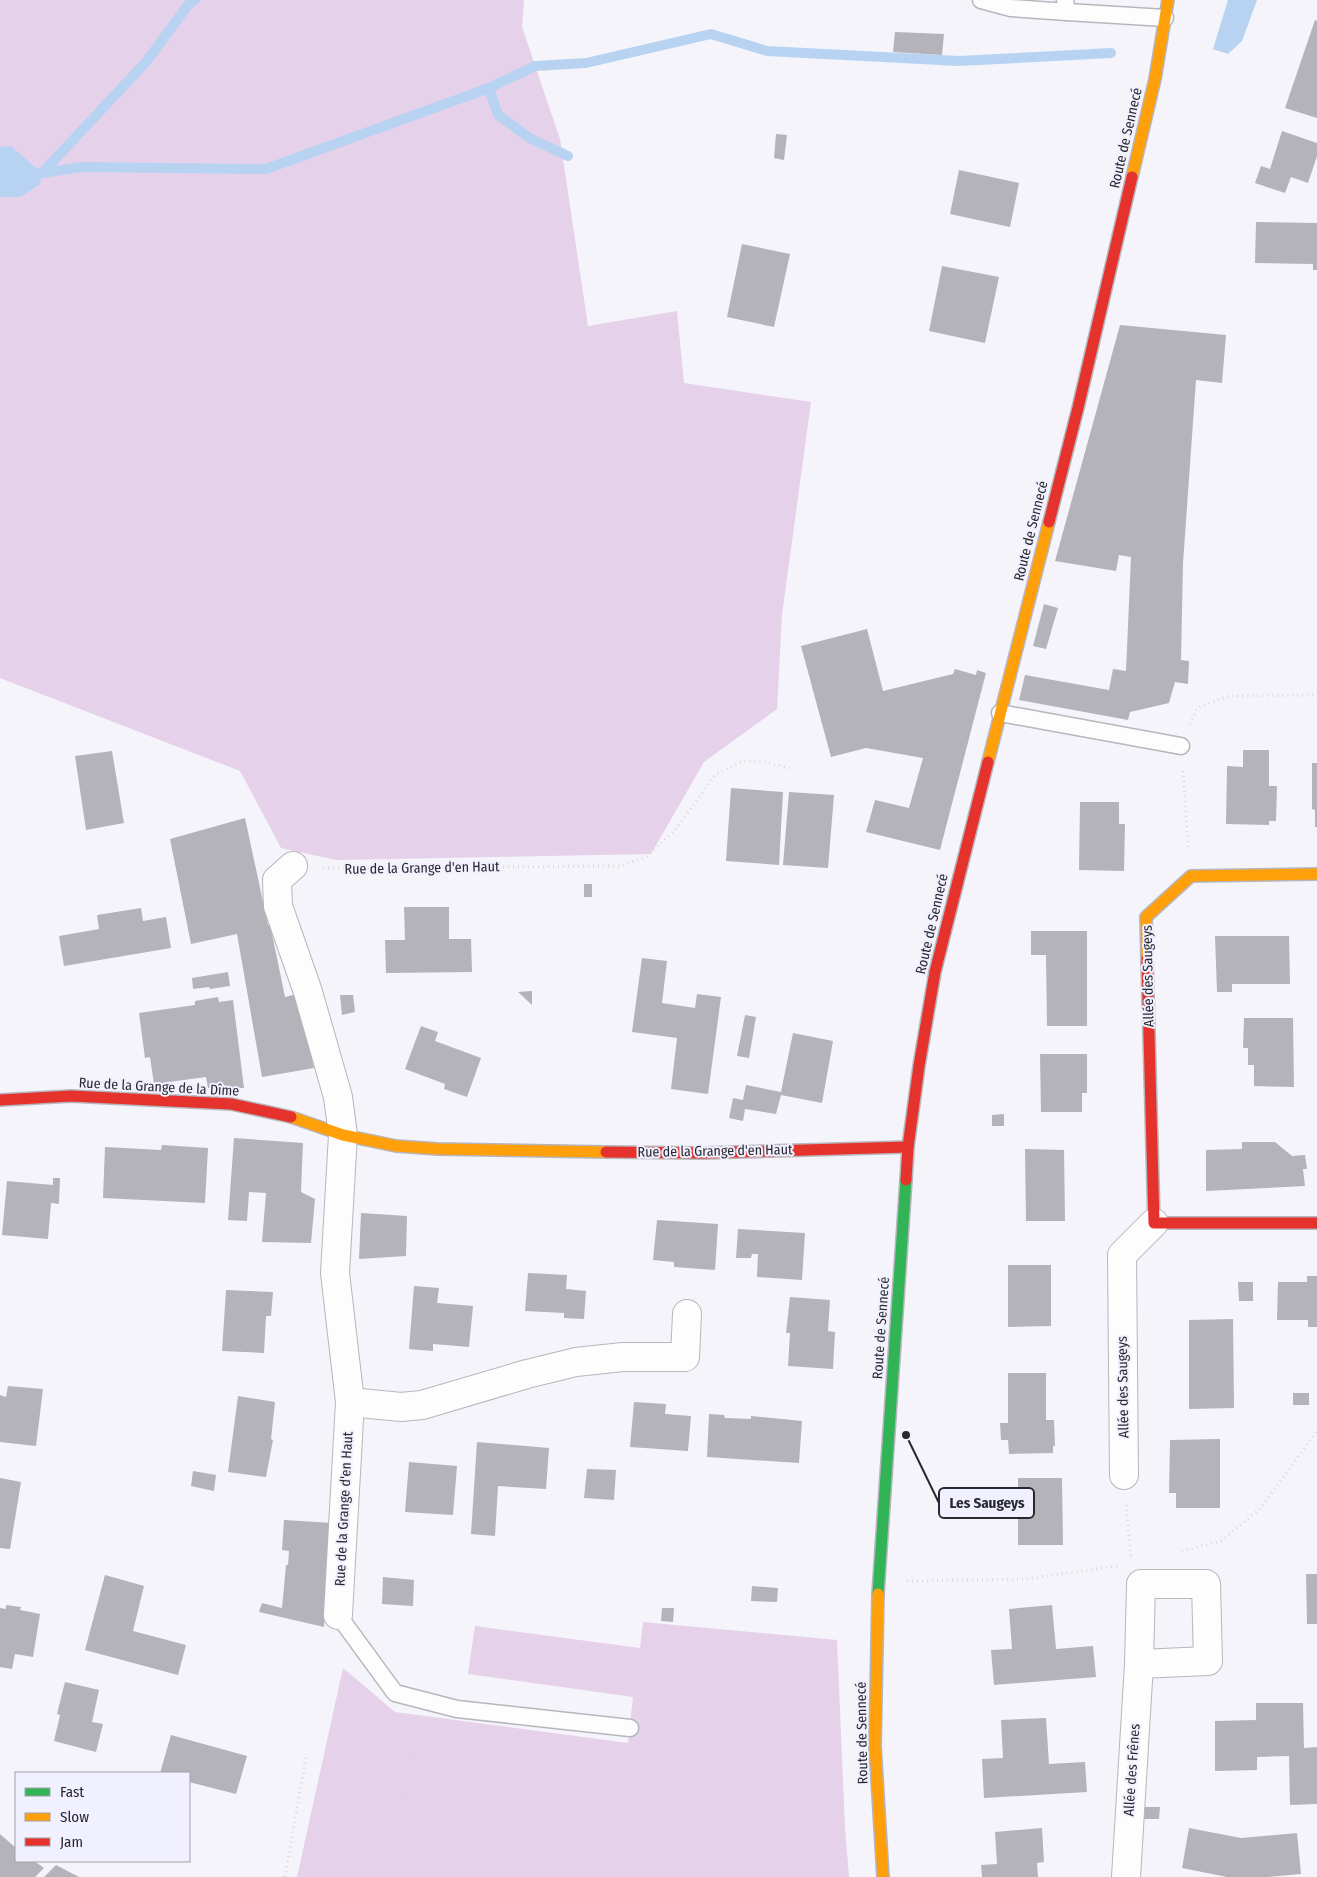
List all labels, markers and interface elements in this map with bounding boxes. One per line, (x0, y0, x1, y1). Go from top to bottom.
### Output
street label: Route de Sennecé (1106, 86, 1146, 190)
street label: Route de Sennecé (1010, 479, 1052, 583)
street label: Rue de la Grange d'en Haut (344, 858, 500, 878)
street label: Route de Sennecé (912, 872, 952, 976)
street label: Allée des Saugeys (1139, 925, 1157, 1027)
street label: Rue de la Grange de la Dîme (78, 1074, 240, 1100)
street label: Rue de la Grange d'en Haut (637, 1141, 793, 1161)
street label: Route de Sennecé (869, 1276, 893, 1380)
street label: Allée des Saugeys (1114, 1336, 1132, 1438)
street label: Rue de la Grange d'en Haut (331, 1431, 357, 1587)
callout: Les Saugeys (939, 1488, 1034, 1518)
text: Les Saugeys (949, 1494, 1025, 1512)
street label: Route de Sennecé (853, 1682, 871, 1784)
street label: Allée des Frênes (1120, 1723, 1144, 1817)
legend (15, 1772, 190, 1862)
text: Fast (60, 1783, 84, 1801)
text: Slow (60, 1808, 89, 1826)
text: Jam (60, 1833, 83, 1851)

